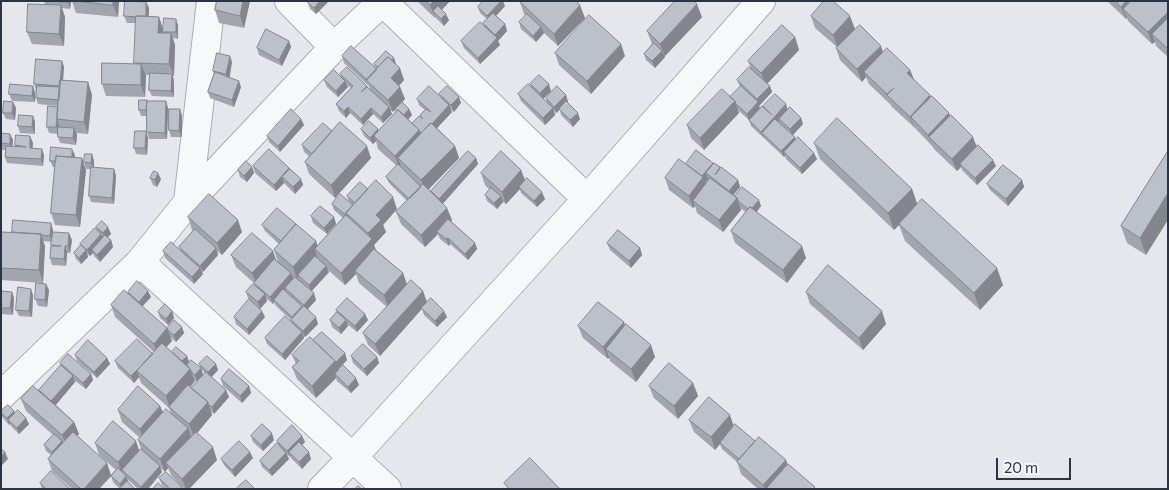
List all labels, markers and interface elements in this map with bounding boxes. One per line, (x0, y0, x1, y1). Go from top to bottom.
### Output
scale bar (999, 448, 1074, 480)
text: 20 m (1004, 458, 1038, 476)

